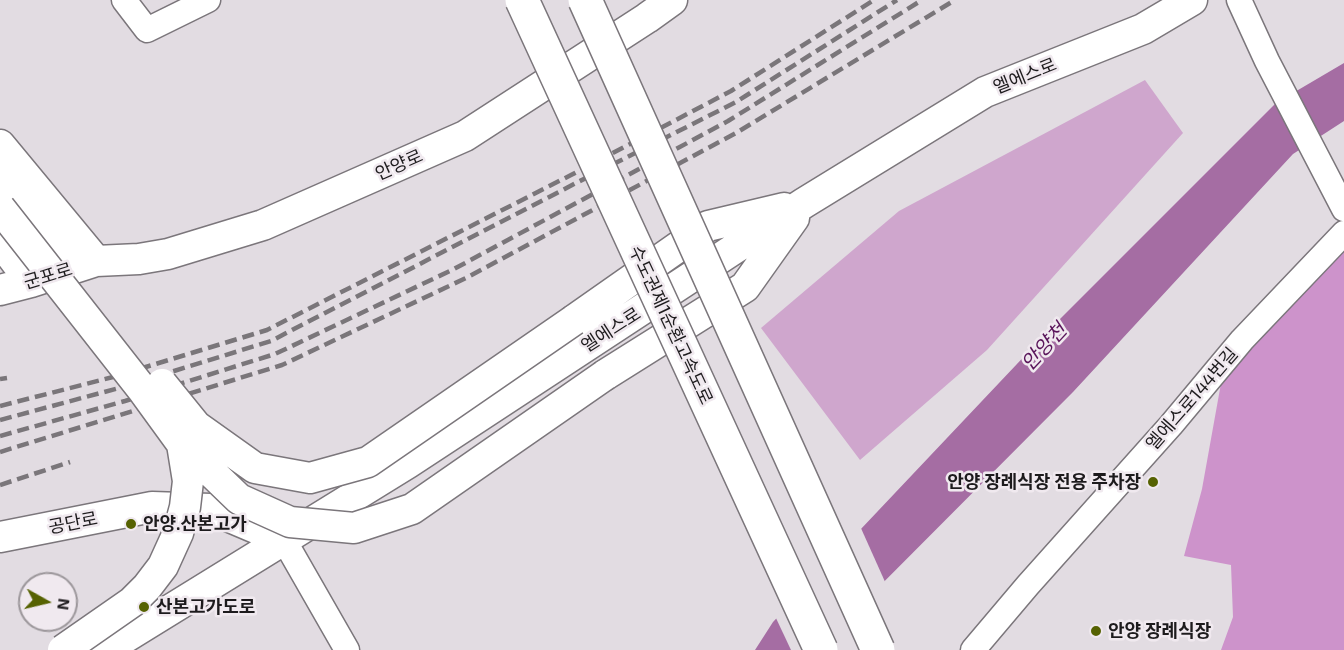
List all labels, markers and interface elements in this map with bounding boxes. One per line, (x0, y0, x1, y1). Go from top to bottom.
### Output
street label: 엘에스로 (990, 54, 1060, 98)
street label: 안양로 (372, 145, 426, 185)
street label: 수도권제1순환고속도로 (625, 242, 717, 408)
street label: 군포로 (21, 258, 75, 294)
street label: 엘에스로 (577, 303, 645, 357)
water label: 안양천 (1016, 319, 1072, 375)
street label: 엘에스로144번길 (1142, 343, 1242, 455)
place label: 안양 장례식장 전용 주차장 (947, 471, 1141, 493)
marker: 안양 장례식장 전용 주차장 (1146, 475, 1160, 489)
street label: 공단로 (47, 508, 99, 538)
place label: 안양.산본고가 (143, 513, 247, 535)
marker: 안양.산본고가 (124, 517, 138, 531)
north arrow (18, 572, 78, 632)
place label: 산본고가도로 (156, 596, 255, 618)
text: N (54, 597, 75, 611)
marker: 산본고가도로 (137, 600, 151, 614)
place label: 안양 장례식장 (1108, 620, 1211, 642)
marker: 안양 장례식장 (1089, 624, 1103, 638)

